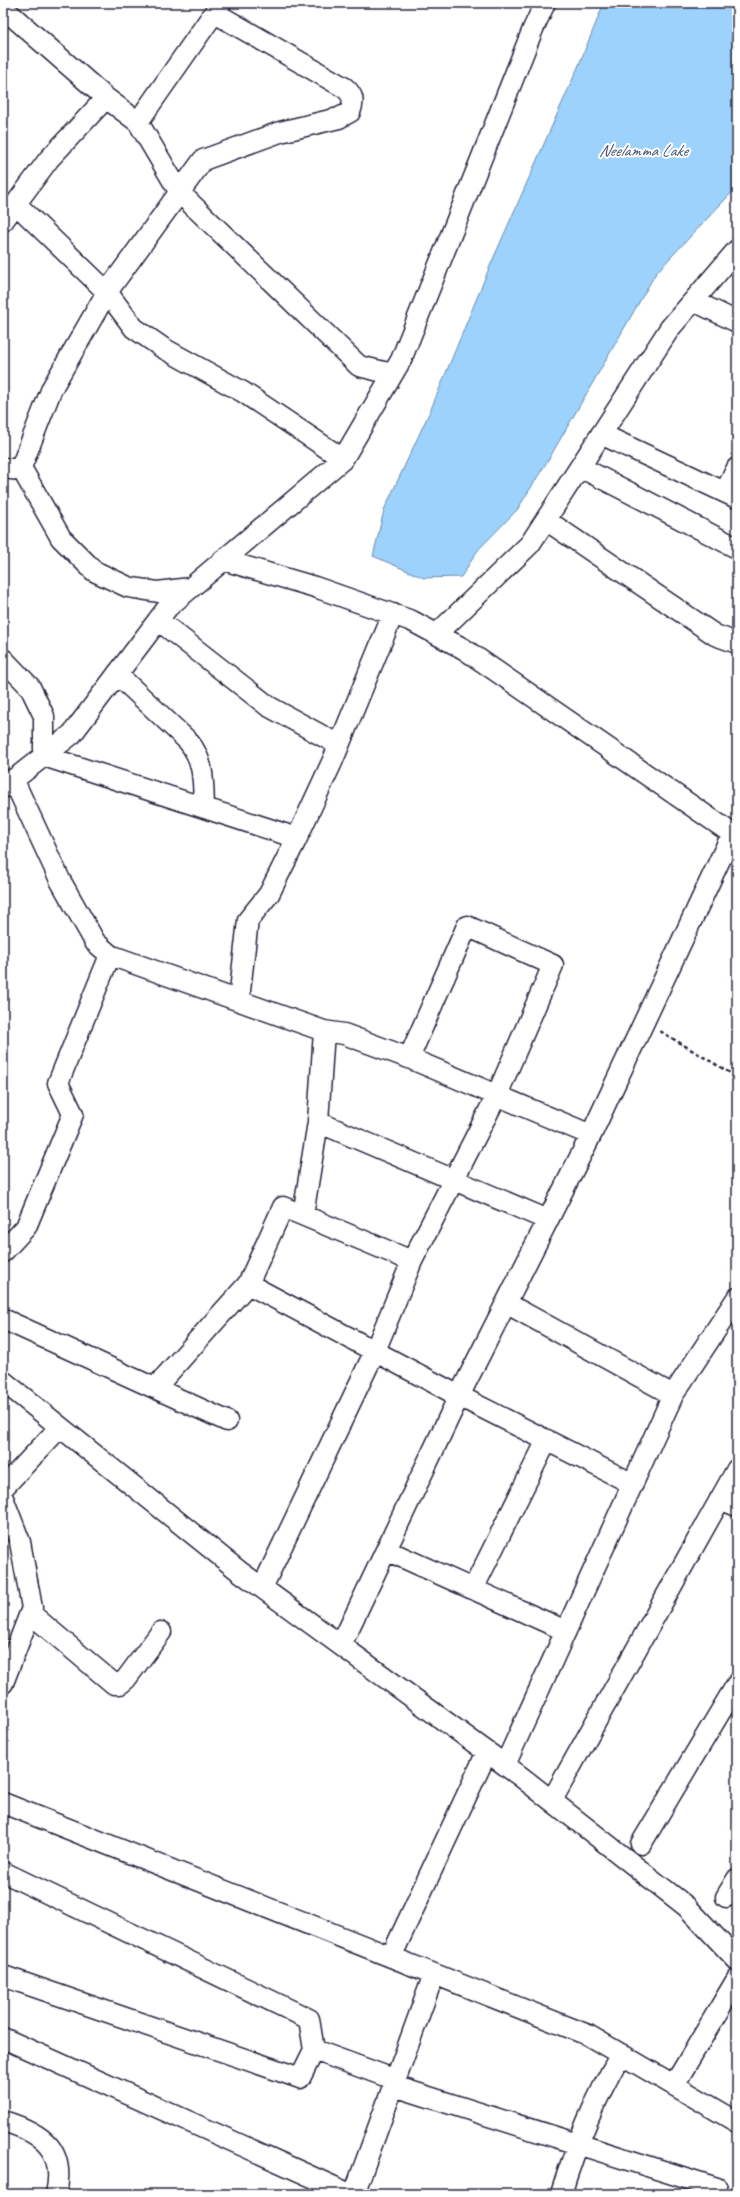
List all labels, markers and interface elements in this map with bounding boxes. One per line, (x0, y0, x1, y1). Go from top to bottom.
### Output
water label: Neelamma Lake (599, 140, 690, 161)

